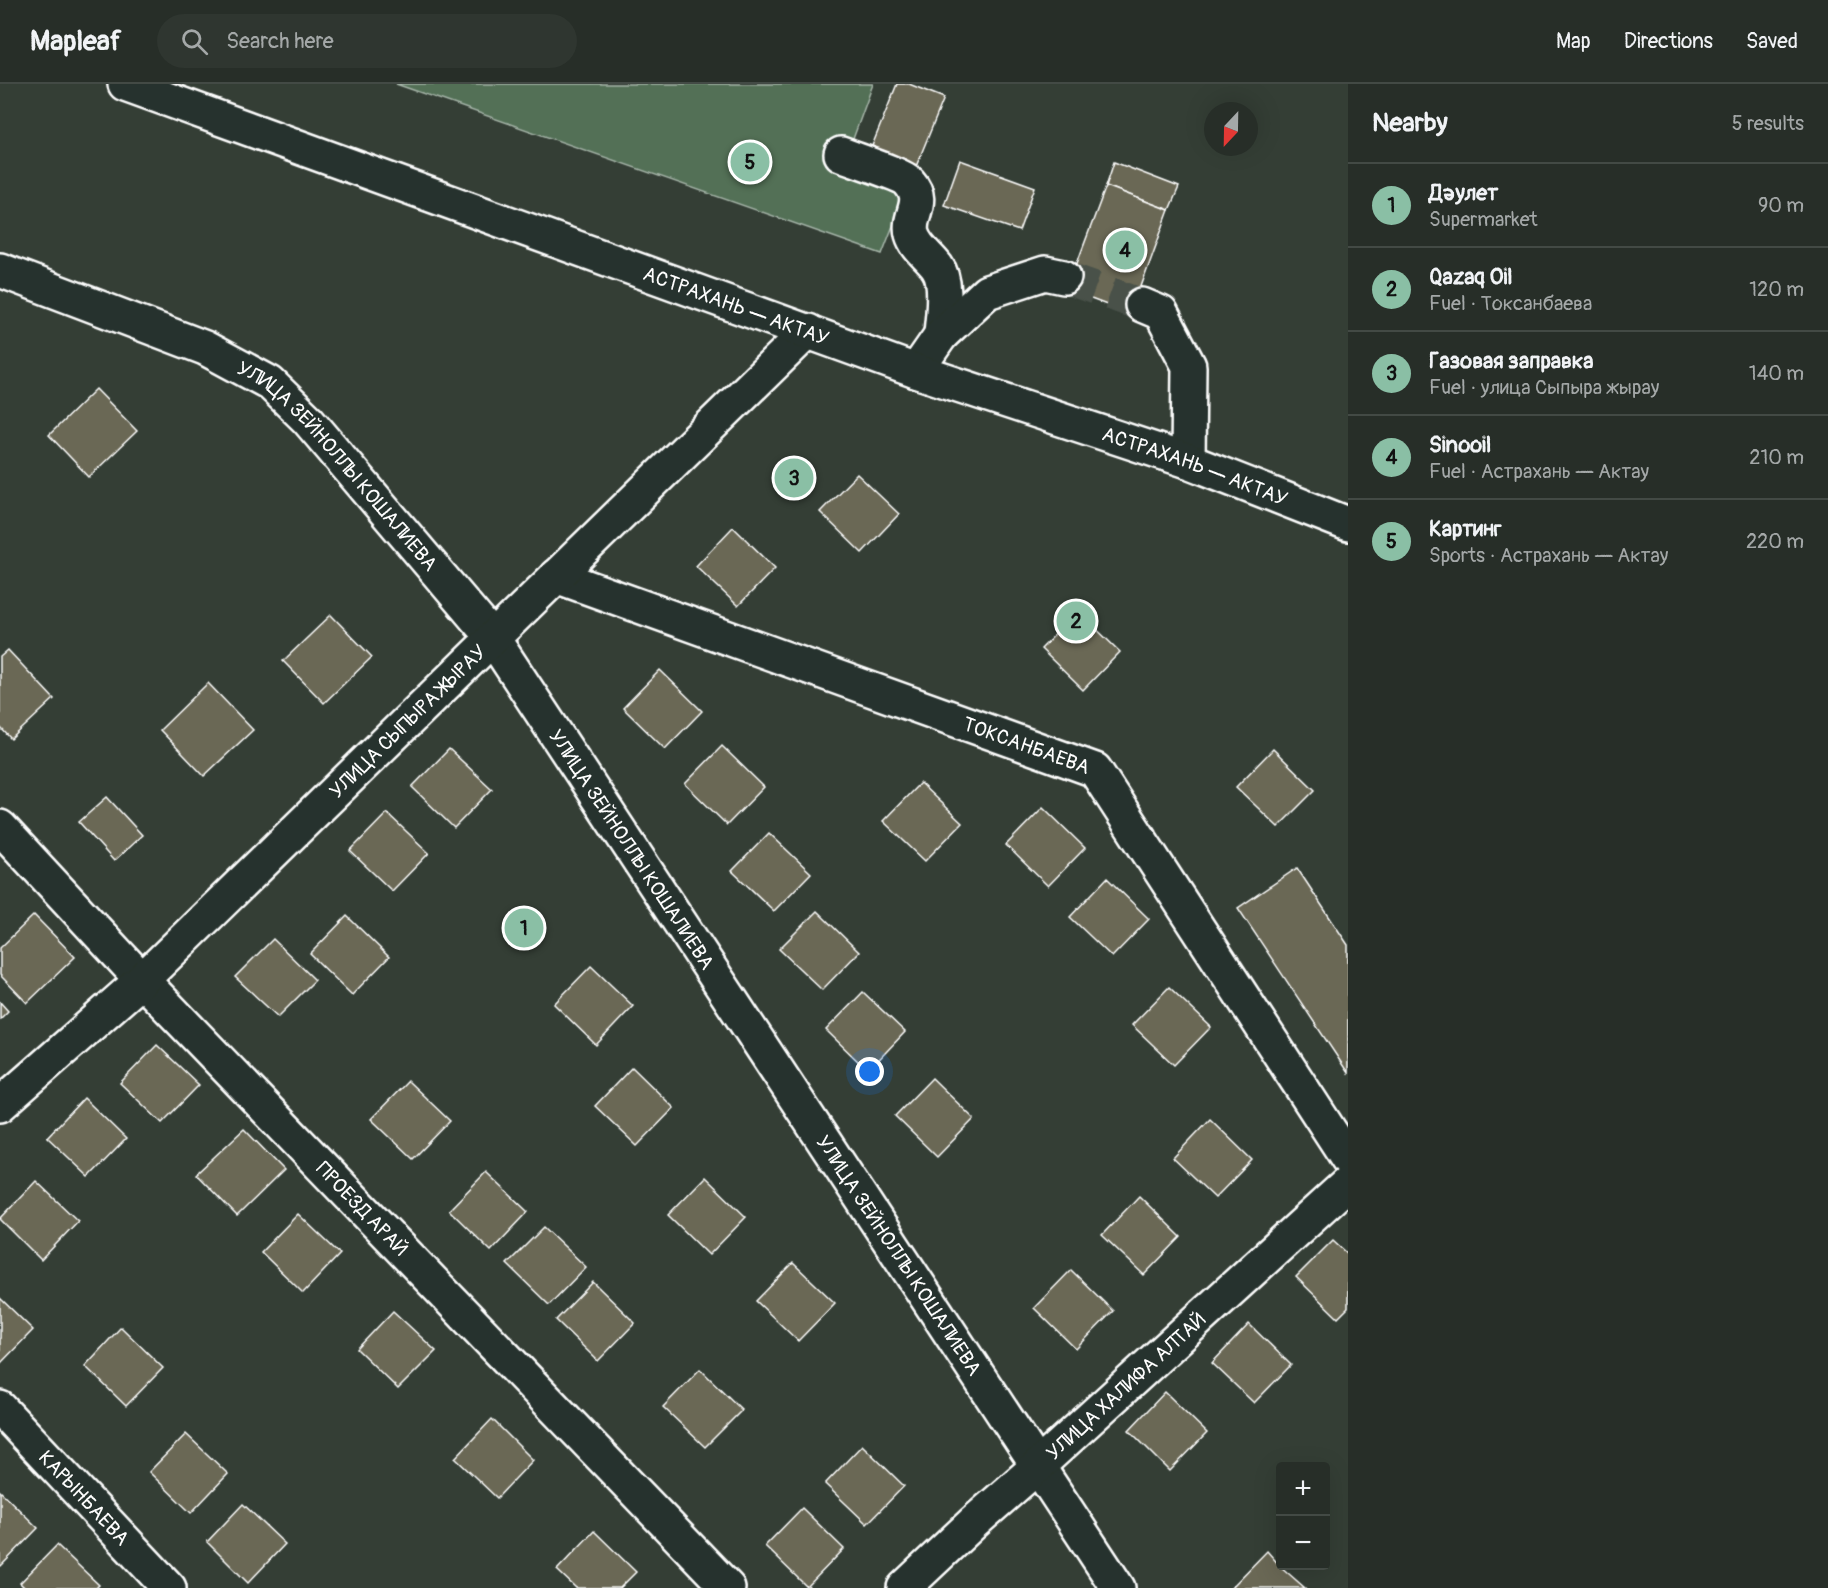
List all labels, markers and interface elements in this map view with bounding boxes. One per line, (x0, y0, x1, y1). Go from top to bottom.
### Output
search box (157, 14, 577, 68)
text: Mapleaf (30, 24, 121, 59)
icon: search (178, 25, 211, 58)
text: Search here (226, 27, 334, 55)
text: Map (1556, 28, 1591, 55)
text: Directions (1624, 28, 1713, 55)
text: Saved (1746, 28, 1798, 55)
north arrow (1204, 102, 1258, 156)
text: Nearby (1372, 107, 1448, 139)
text: 5 results (1732, 111, 1804, 136)
pin: 5 (730, 140, 770, 184)
text: Дәулет (1429, 179, 1498, 207)
text: 1 (1388, 193, 1395, 218)
text: 90 m (1758, 193, 1804, 218)
text: Supermarket (1429, 207, 1538, 232)
pin: 4 (1106, 228, 1144, 272)
street label: АСТРАХАНЬ — АКТАУ (640, 261, 832, 351)
text: Qazaq Oil (1429, 263, 1513, 291)
text: 2 (1386, 277, 1397, 302)
text: 120 m (1749, 277, 1804, 302)
text: Fuel · Токсанбаева (1429, 291, 1592, 316)
text: Газовая заправка (1429, 347, 1593, 375)
street label: УЛИЦА ЗЕЙНОЛЛЫ КОШАЛИЕВА (233, 356, 443, 576)
text: 3 (1386, 361, 1397, 386)
text: 140 m (1749, 361, 1804, 386)
text: Fuel · улица Сыпыра жырау (1429, 375, 1659, 400)
street label: АСТРАХАНЬ — АКТАУ (1099, 421, 1291, 512)
text: Sinooil (1429, 431, 1491, 459)
text: 4 (1386, 445, 1397, 470)
text: 210 m (1749, 445, 1804, 470)
pin: 3 (774, 456, 814, 500)
text: Fuel · Астрахань — Актау (1429, 459, 1649, 484)
text: Картинг (1429, 515, 1502, 543)
text: 5 (1386, 529, 1397, 554)
text: 220 m (1746, 529, 1804, 554)
text: Sports · Астрахань — Актау (1429, 543, 1668, 568)
pin: 2 (1056, 598, 1096, 644)
street label: УЛИЦА СЫПЫРА ЖЫРАУ (324, 640, 492, 804)
street label: ТОКСАНБАЕВА (959, 712, 1093, 780)
street label: УЛИЦА ЗЕЙНОЛЛЫ КОШАЛИЕВА (543, 725, 719, 974)
pin: 1 (504, 906, 544, 950)
your location (855, 1057, 884, 1086)
street label: УЛИЦА ЗЕЙНОЛЛЫ КОШАЛИЕВА (811, 1131, 987, 1380)
street label: ПРОЕЗД АРАЙ (311, 1156, 413, 1261)
street label: УЛИЦА ХАЛИФА АЛТАЙ (1041, 1307, 1211, 1465)
street label: КАРЫНБАЕВА (33, 1445, 134, 1551)
map controls (1276, 1462, 1330, 1570)
button: + (1276, 1462, 1330, 1516)
button: − (1276, 1516, 1330, 1570)

